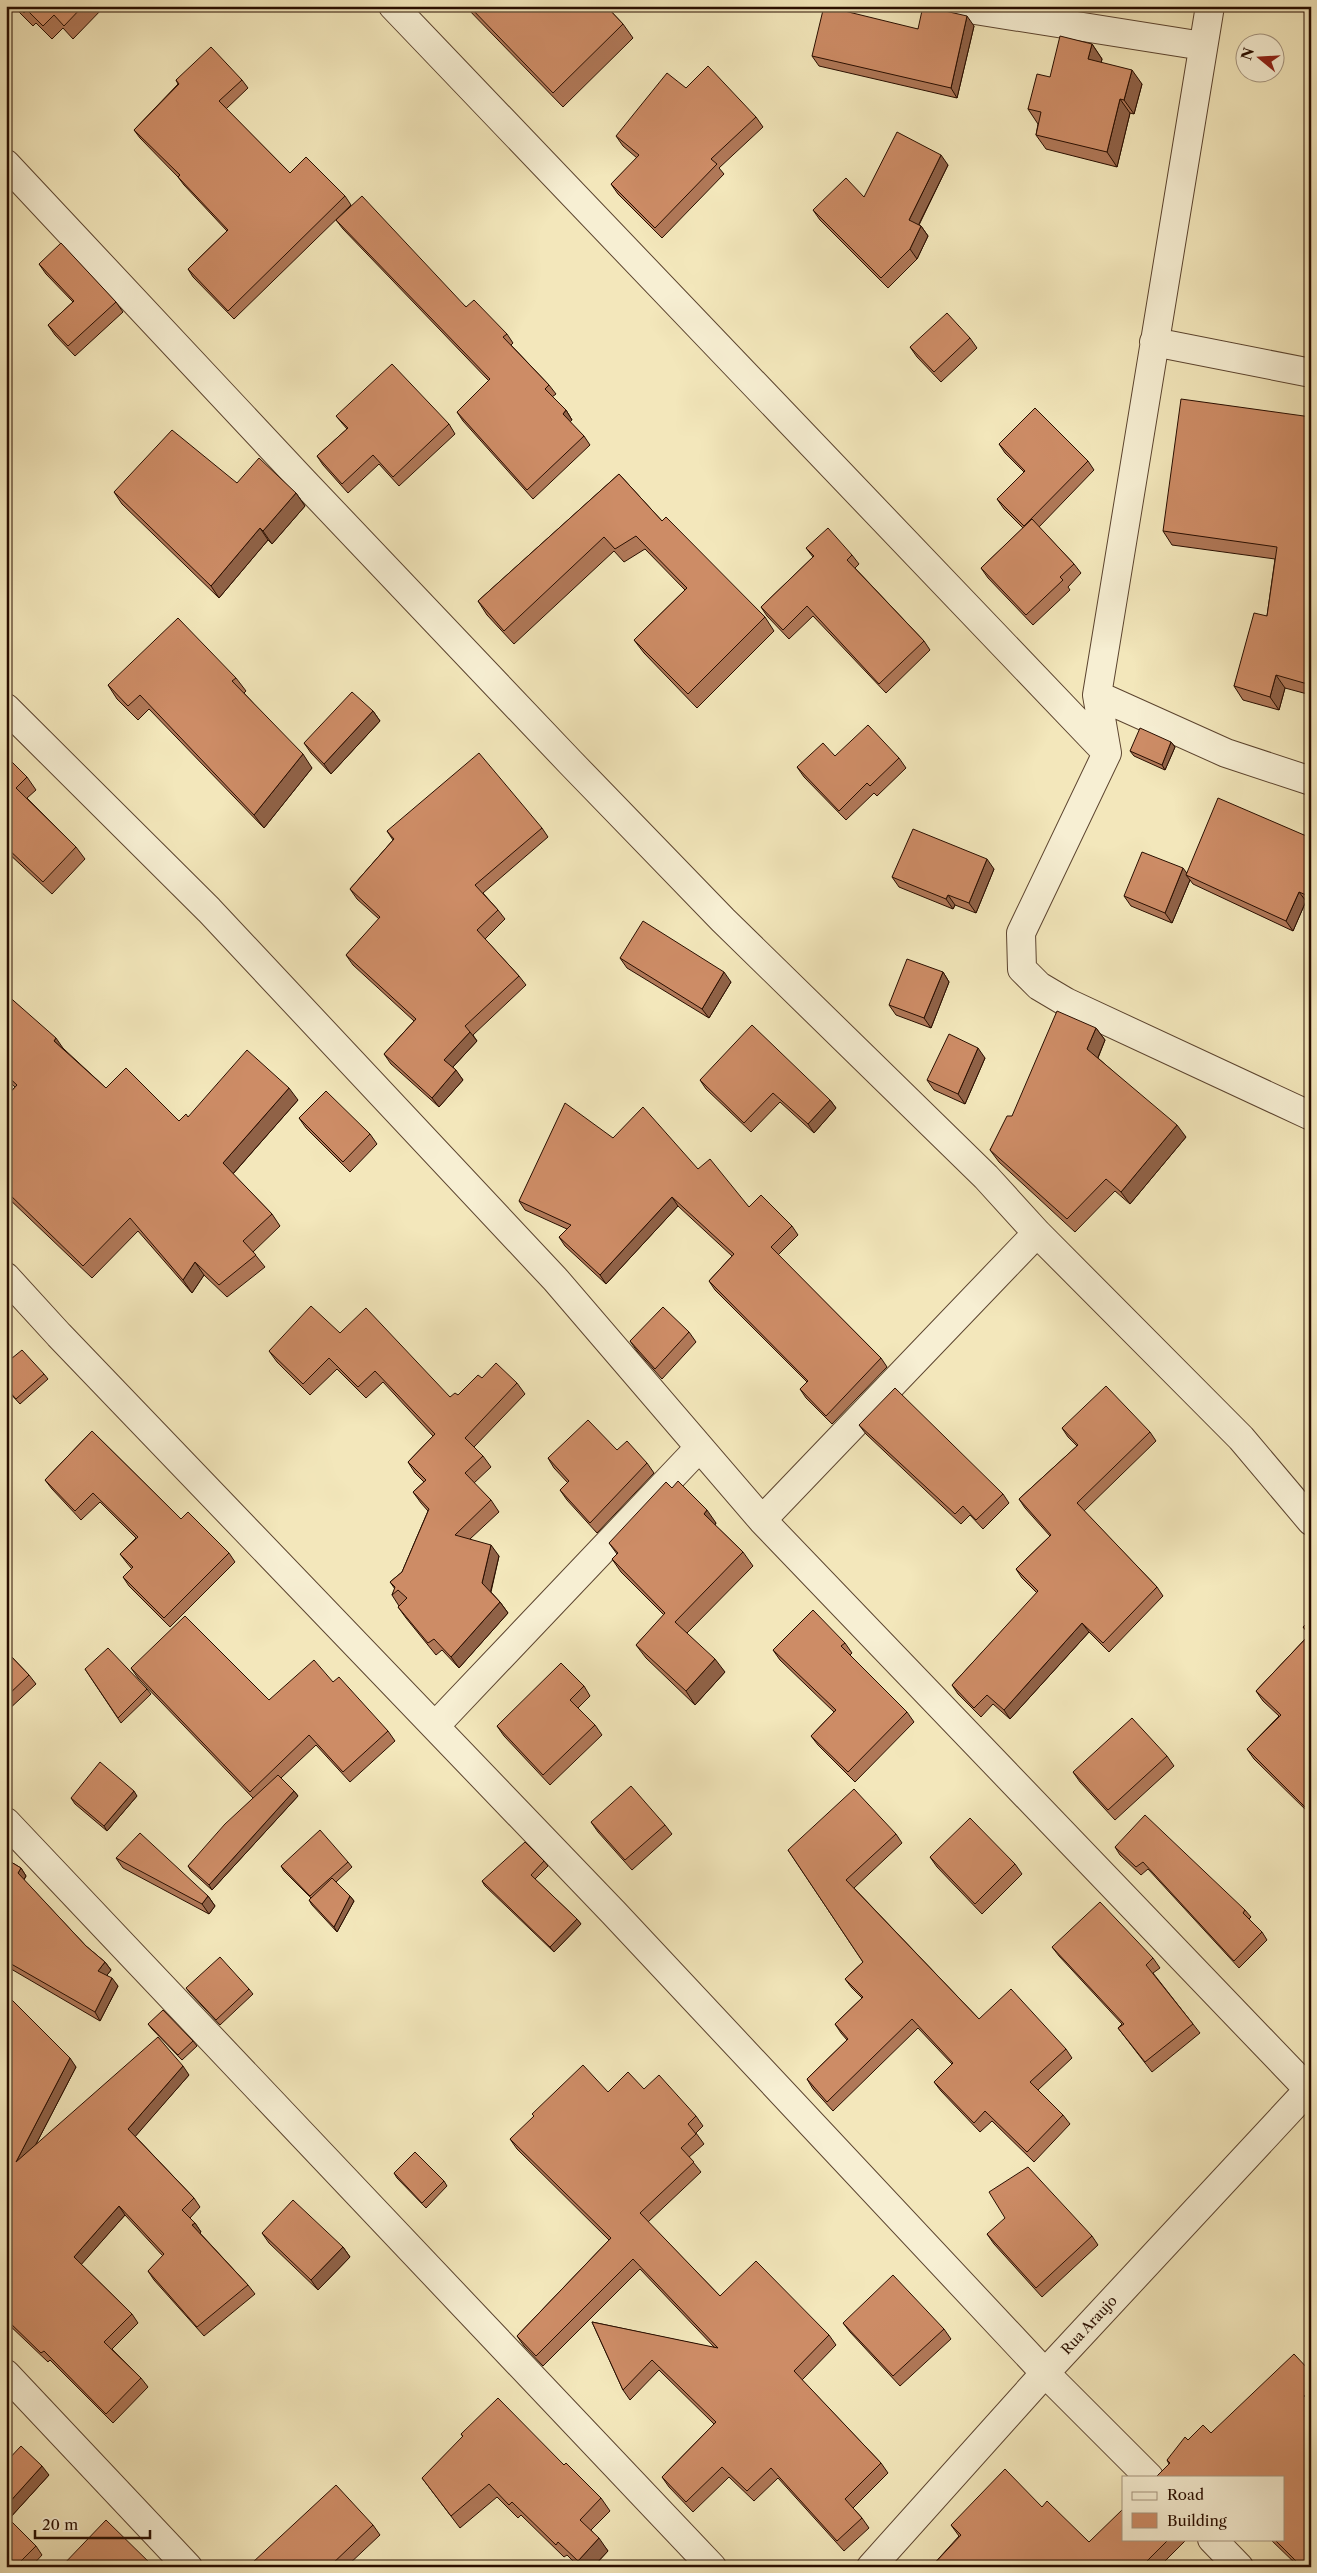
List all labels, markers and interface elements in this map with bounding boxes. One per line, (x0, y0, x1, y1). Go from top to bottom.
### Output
north arrow (1234, 32, 1284, 82)
text: N (1237, 45, 1258, 63)
street label: Rua Araujo (1057, 2292, 1121, 2358)
legend (1122, 2476, 1284, 2540)
text: Road (1167, 2485, 1204, 2504)
scale bar (35, 2508, 150, 2540)
text: Building (1167, 2511, 1227, 2530)
text: 20 m (42, 2515, 78, 2534)

